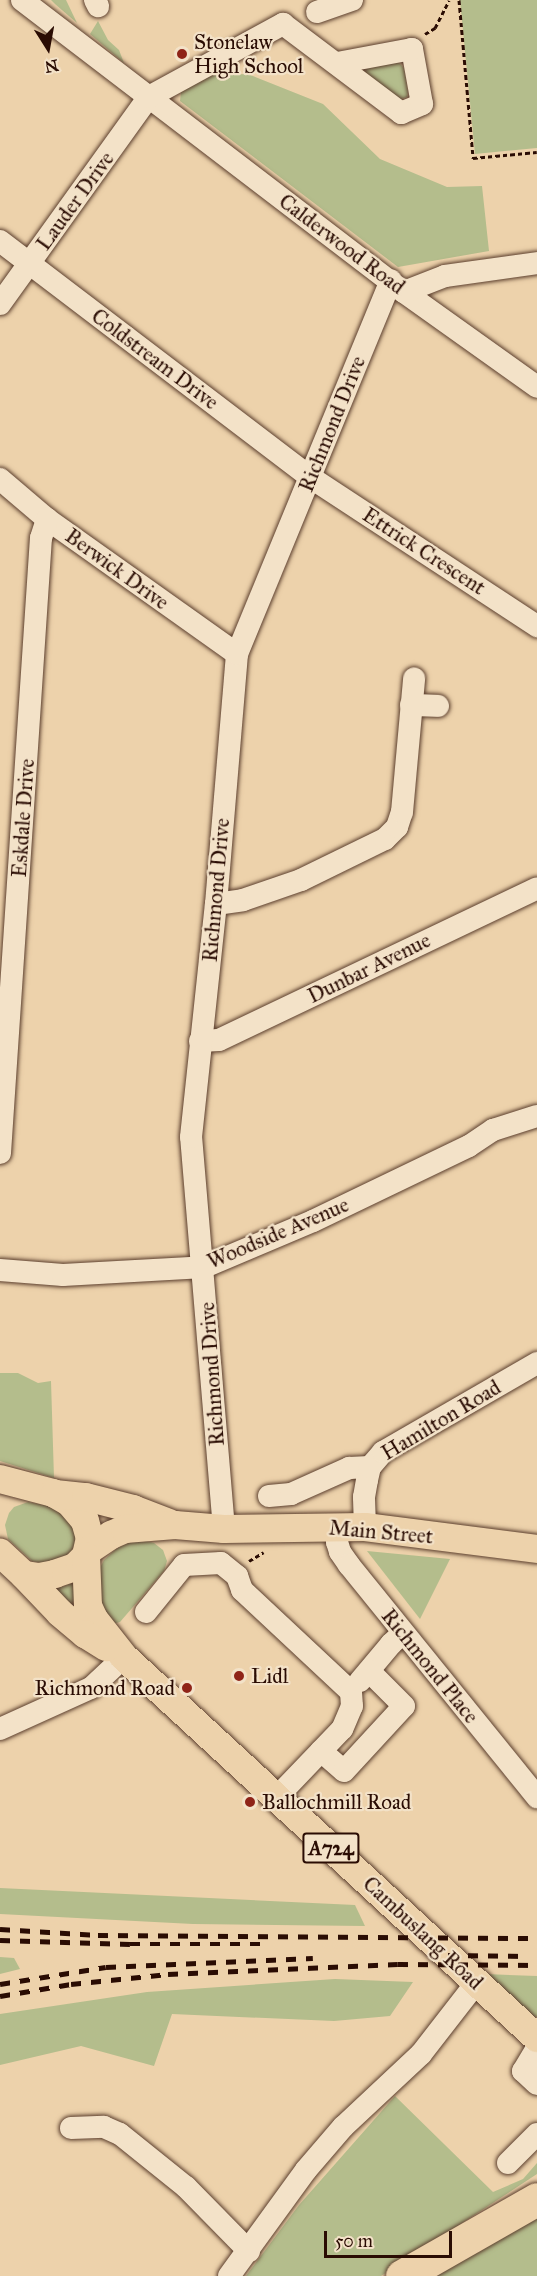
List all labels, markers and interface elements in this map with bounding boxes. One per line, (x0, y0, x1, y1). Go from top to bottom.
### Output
north arrow (18, 18, 78, 78)
place label: Stonelaw High School (194, 29, 304, 79)
marker: Stonelaw High School (175, 47, 189, 61)
text: N (43, 56, 60, 77)
street label: Lauder Drive (31, 147, 119, 255)
street label: Calderwood Road (274, 188, 410, 300)
street label: Coldstream Drive (87, 303, 223, 415)
street label: Richmond Drive (293, 352, 371, 496)
street label: Ettrick Crescent (358, 502, 490, 600)
street label: Berwick Drive (60, 523, 174, 615)
street label: Eskdale Drive (6, 758, 40, 878)
street label: Richmond Drive (197, 817, 235, 963)
street label: Dunbar Avenue (303, 927, 435, 1009)
street label: Woodside Avenue (203, 1192, 353, 1274)
street label: Richmond Drive (194, 1301, 230, 1447)
street label: Hamilton Road (377, 1374, 505, 1466)
street label: Main Street (328, 1515, 434, 1549)
street label: Richmond Place (376, 1604, 484, 1728)
place label: Lidl (251, 1663, 288, 1689)
marker: Lidl (232, 1669, 246, 1683)
place label: Richmond Road (35, 1675, 175, 1701)
marker: Richmond Road (180, 1681, 194, 1695)
place label: Ballochmill Road (262, 1789, 411, 1815)
marker: Ballochmill Road (243, 1795, 257, 1809)
road number: A724 (301, 1831, 361, 1865)
street label: Cambuslang Road (358, 1871, 488, 1995)
scale bar (327, 2219, 454, 2257)
text: 50 m (335, 2230, 373, 2252)

